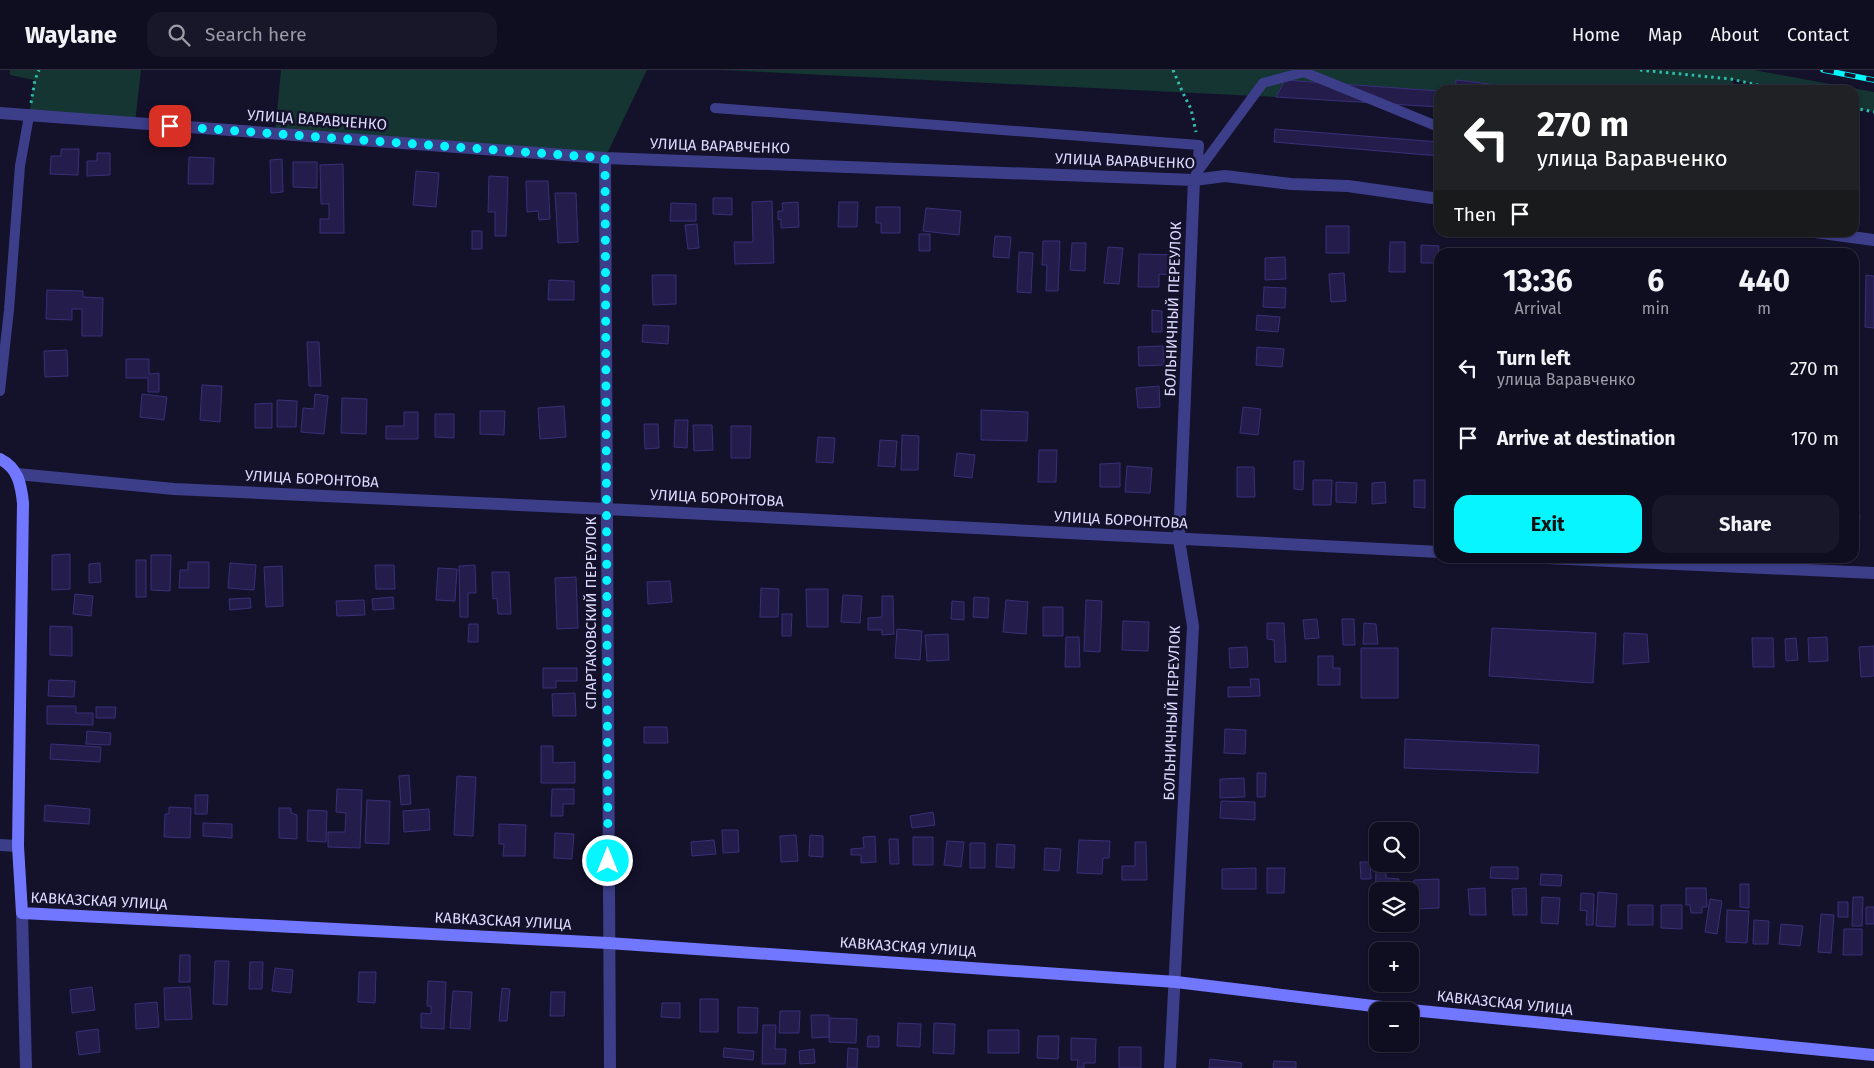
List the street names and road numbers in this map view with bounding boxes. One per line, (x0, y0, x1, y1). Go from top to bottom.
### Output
street label: УЛИЦА ВАРАВЧЕНКО (247, 106, 387, 134)
street label: УЛИЦА ВАРАВЧЕНКО (650, 135, 790, 157)
street label: УЛИЦА ВАРАВЧЕНКО (1055, 150, 1195, 172)
street label: БОЛЬНИЧНЫЙ ПЕРЕУЛОК (1161, 221, 1185, 397)
street label: УЛИЦА БОРОНТОВА (245, 467, 380, 492)
street label: УЛИЦА БОРОНТОВА (650, 486, 785, 511)
street label: УЛИЦА БОРОНТОВА (1054, 508, 1189, 533)
street label: СПАРТАКОВСКИЙ ПЕРЕУЛОК (582, 517, 600, 709)
street label: БОЛЬНИЧНЫЙ ПЕРЕУЛОК (1160, 625, 1184, 801)
street label: КАВКАЗСКАЯ УЛИЦА (30, 888, 168, 914)
street label: КАВКАЗСКАЯ УЛИЦА (434, 908, 572, 934)
street label: КАВКАЗСКАЯ УЛИЦА (839, 933, 977, 961)
street label: КАВКАЗСКАЯ УЛИЦА (1436, 987, 1575, 1019)

